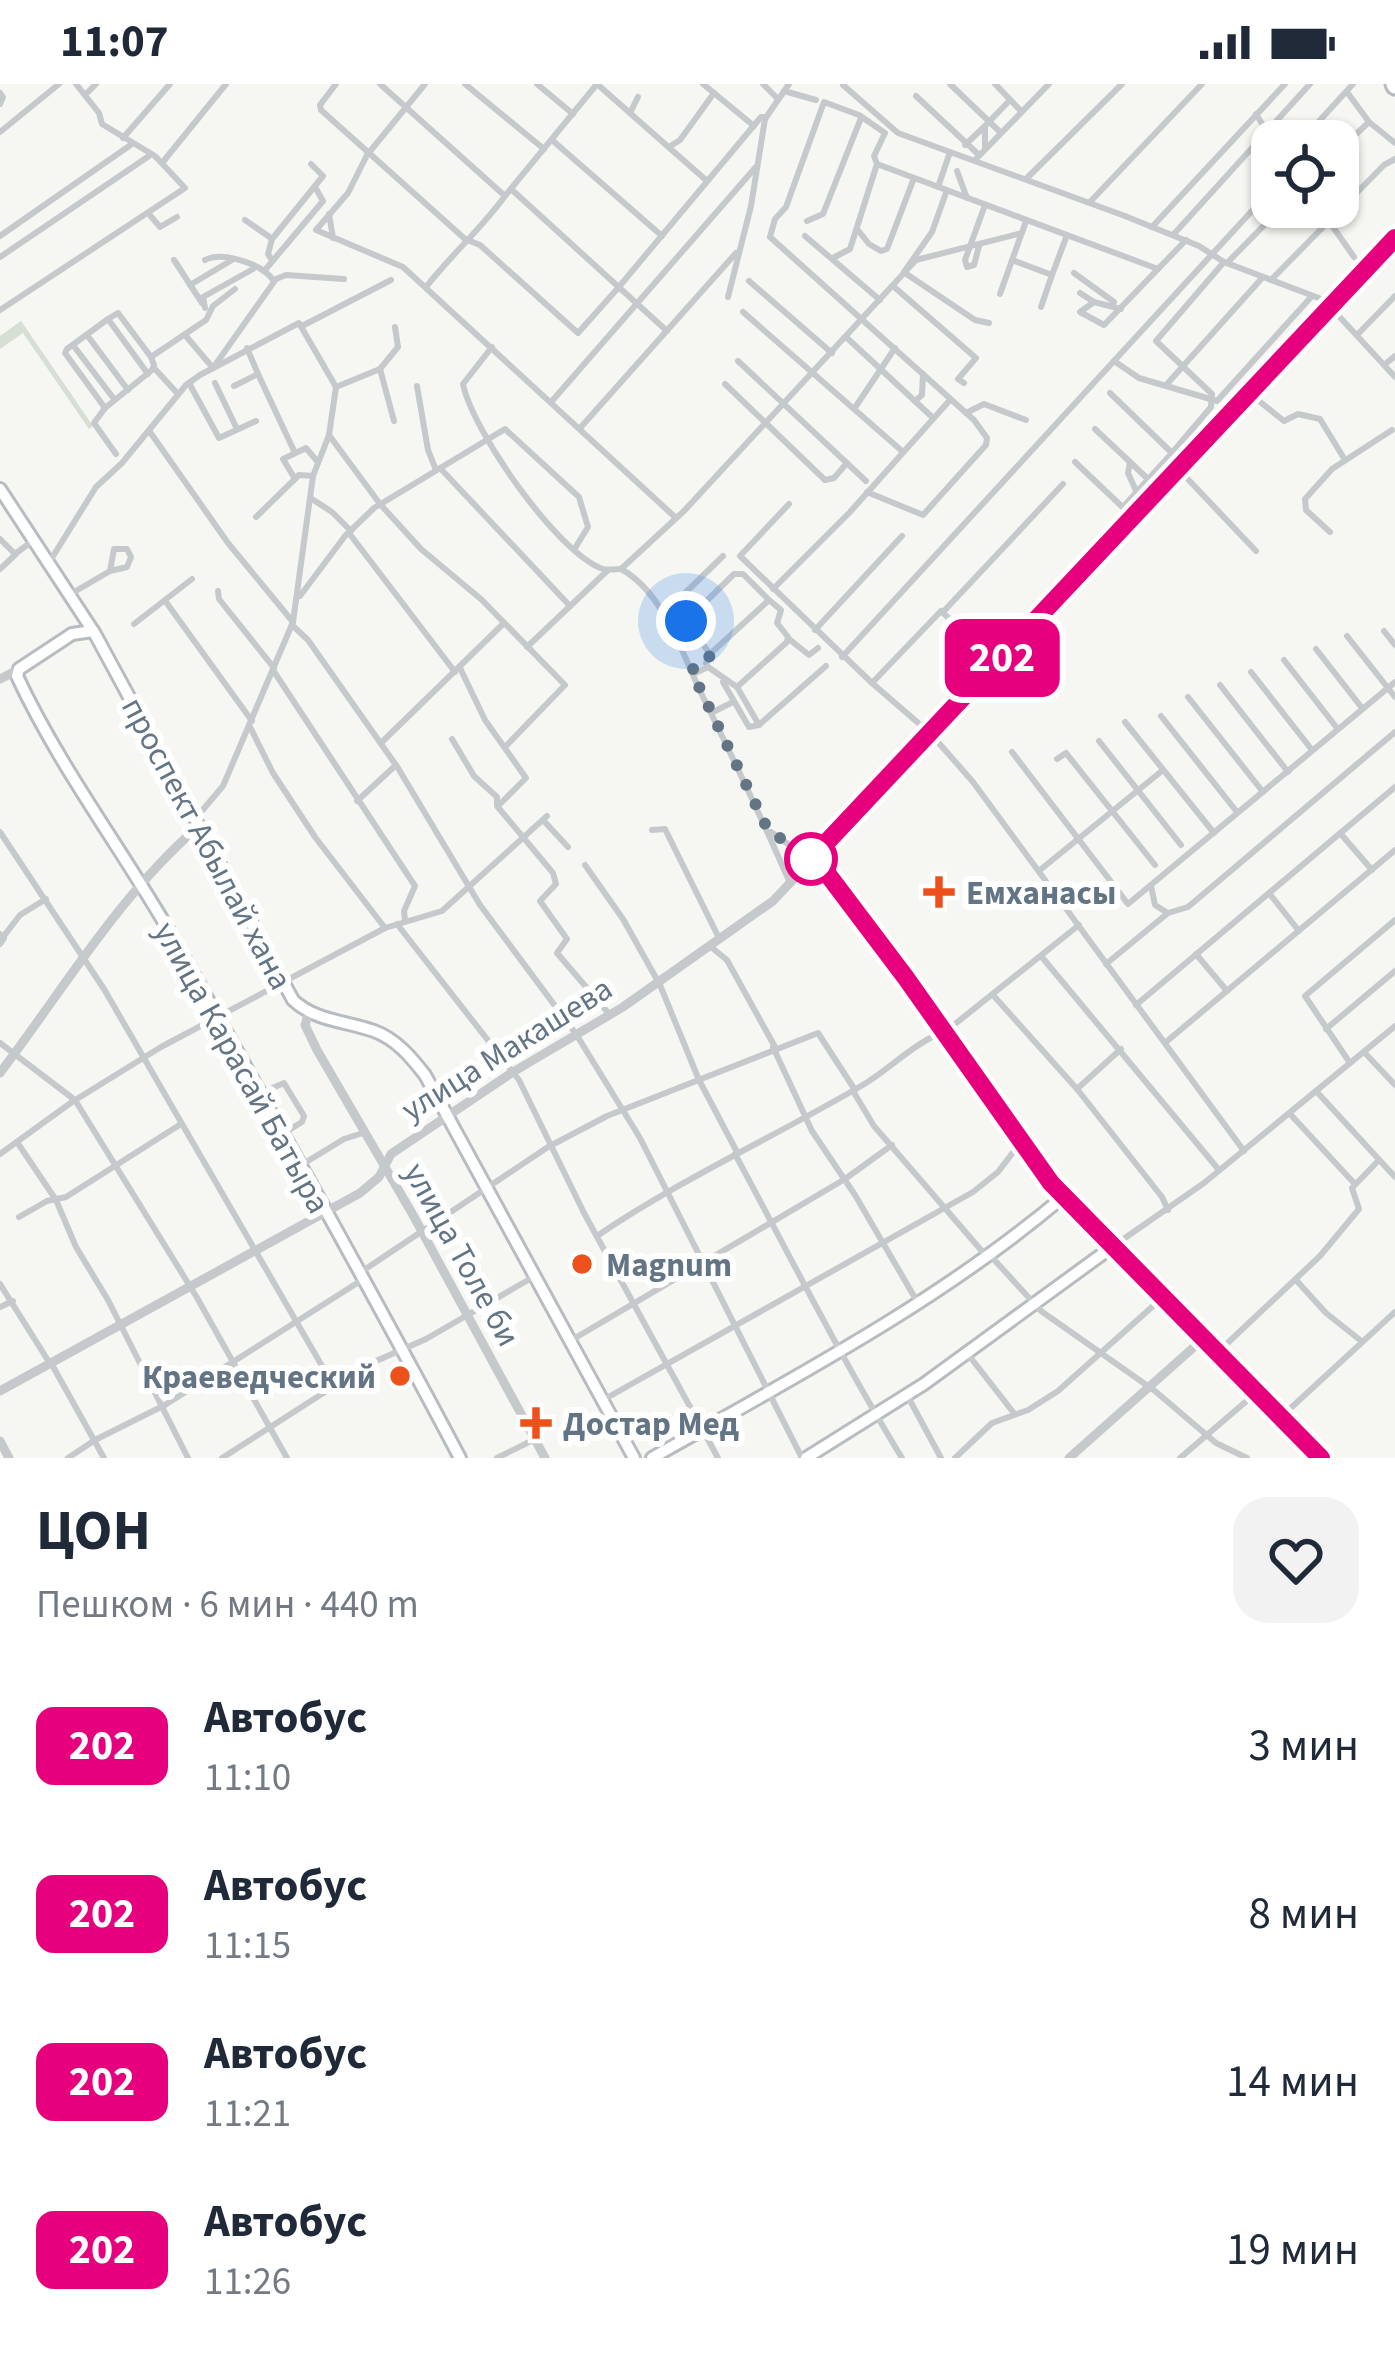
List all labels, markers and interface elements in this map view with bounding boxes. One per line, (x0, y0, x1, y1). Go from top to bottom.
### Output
text: 11:07 (60, 10, 169, 74)
map controls (1251, 120, 1359, 228)
button: locate (1251, 120, 1359, 228)
your location (656, 591, 716, 651)
line badge: 202 (933, 619, 1071, 697)
text: 202 (969, 628, 1035, 688)
street label: проспект Абылай хана (110, 689, 304, 998)
unlabelled marker (786, 834, 836, 884)
place label: Емханасы (966, 870, 1116, 917)
marker: Емханасы (923, 876, 955, 908)
street label: улица Карасай Батыра (142, 913, 342, 1222)
street label: улица Макашева (392, 966, 621, 1133)
street label: улица Толе би (392, 1154, 532, 1355)
place label: Magnum (606, 1242, 732, 1289)
marker: Magnum (569, 1251, 595, 1277)
place label: Краеведческий (142, 1354, 376, 1401)
marker: Краеведческий (387, 1363, 413, 1389)
place label: Достар Мед (563, 1401, 739, 1448)
marker: Достар Мед (520, 1407, 552, 1439)
text: ЦОН (36, 1491, 151, 1572)
button: heart (1233, 1497, 1359, 1623)
text: Пешком · 6 мин · 440 m (36, 1577, 419, 1633)
text: Автобус (204, 1686, 367, 1750)
text: 3 мин (1248, 1714, 1359, 1778)
text: 202 (69, 1716, 135, 1776)
text: 11:10 (204, 1750, 291, 1806)
text: Автобус (204, 1854, 367, 1918)
text: 8 мин (1248, 1882, 1359, 1946)
text: 202 (69, 1884, 135, 1944)
text: 11:15 (204, 1918, 291, 1974)
text: Автобус (204, 2022, 367, 2086)
text: 14 мин (1226, 2050, 1359, 2114)
text: 202 (69, 2052, 135, 2112)
text: 11:21 (204, 2086, 291, 2142)
text: Автобус (204, 2190, 367, 2254)
text: 19 мин (1226, 2218, 1359, 2282)
text: 202 (69, 2220, 135, 2280)
text: 11:26 (204, 2254, 291, 2310)

